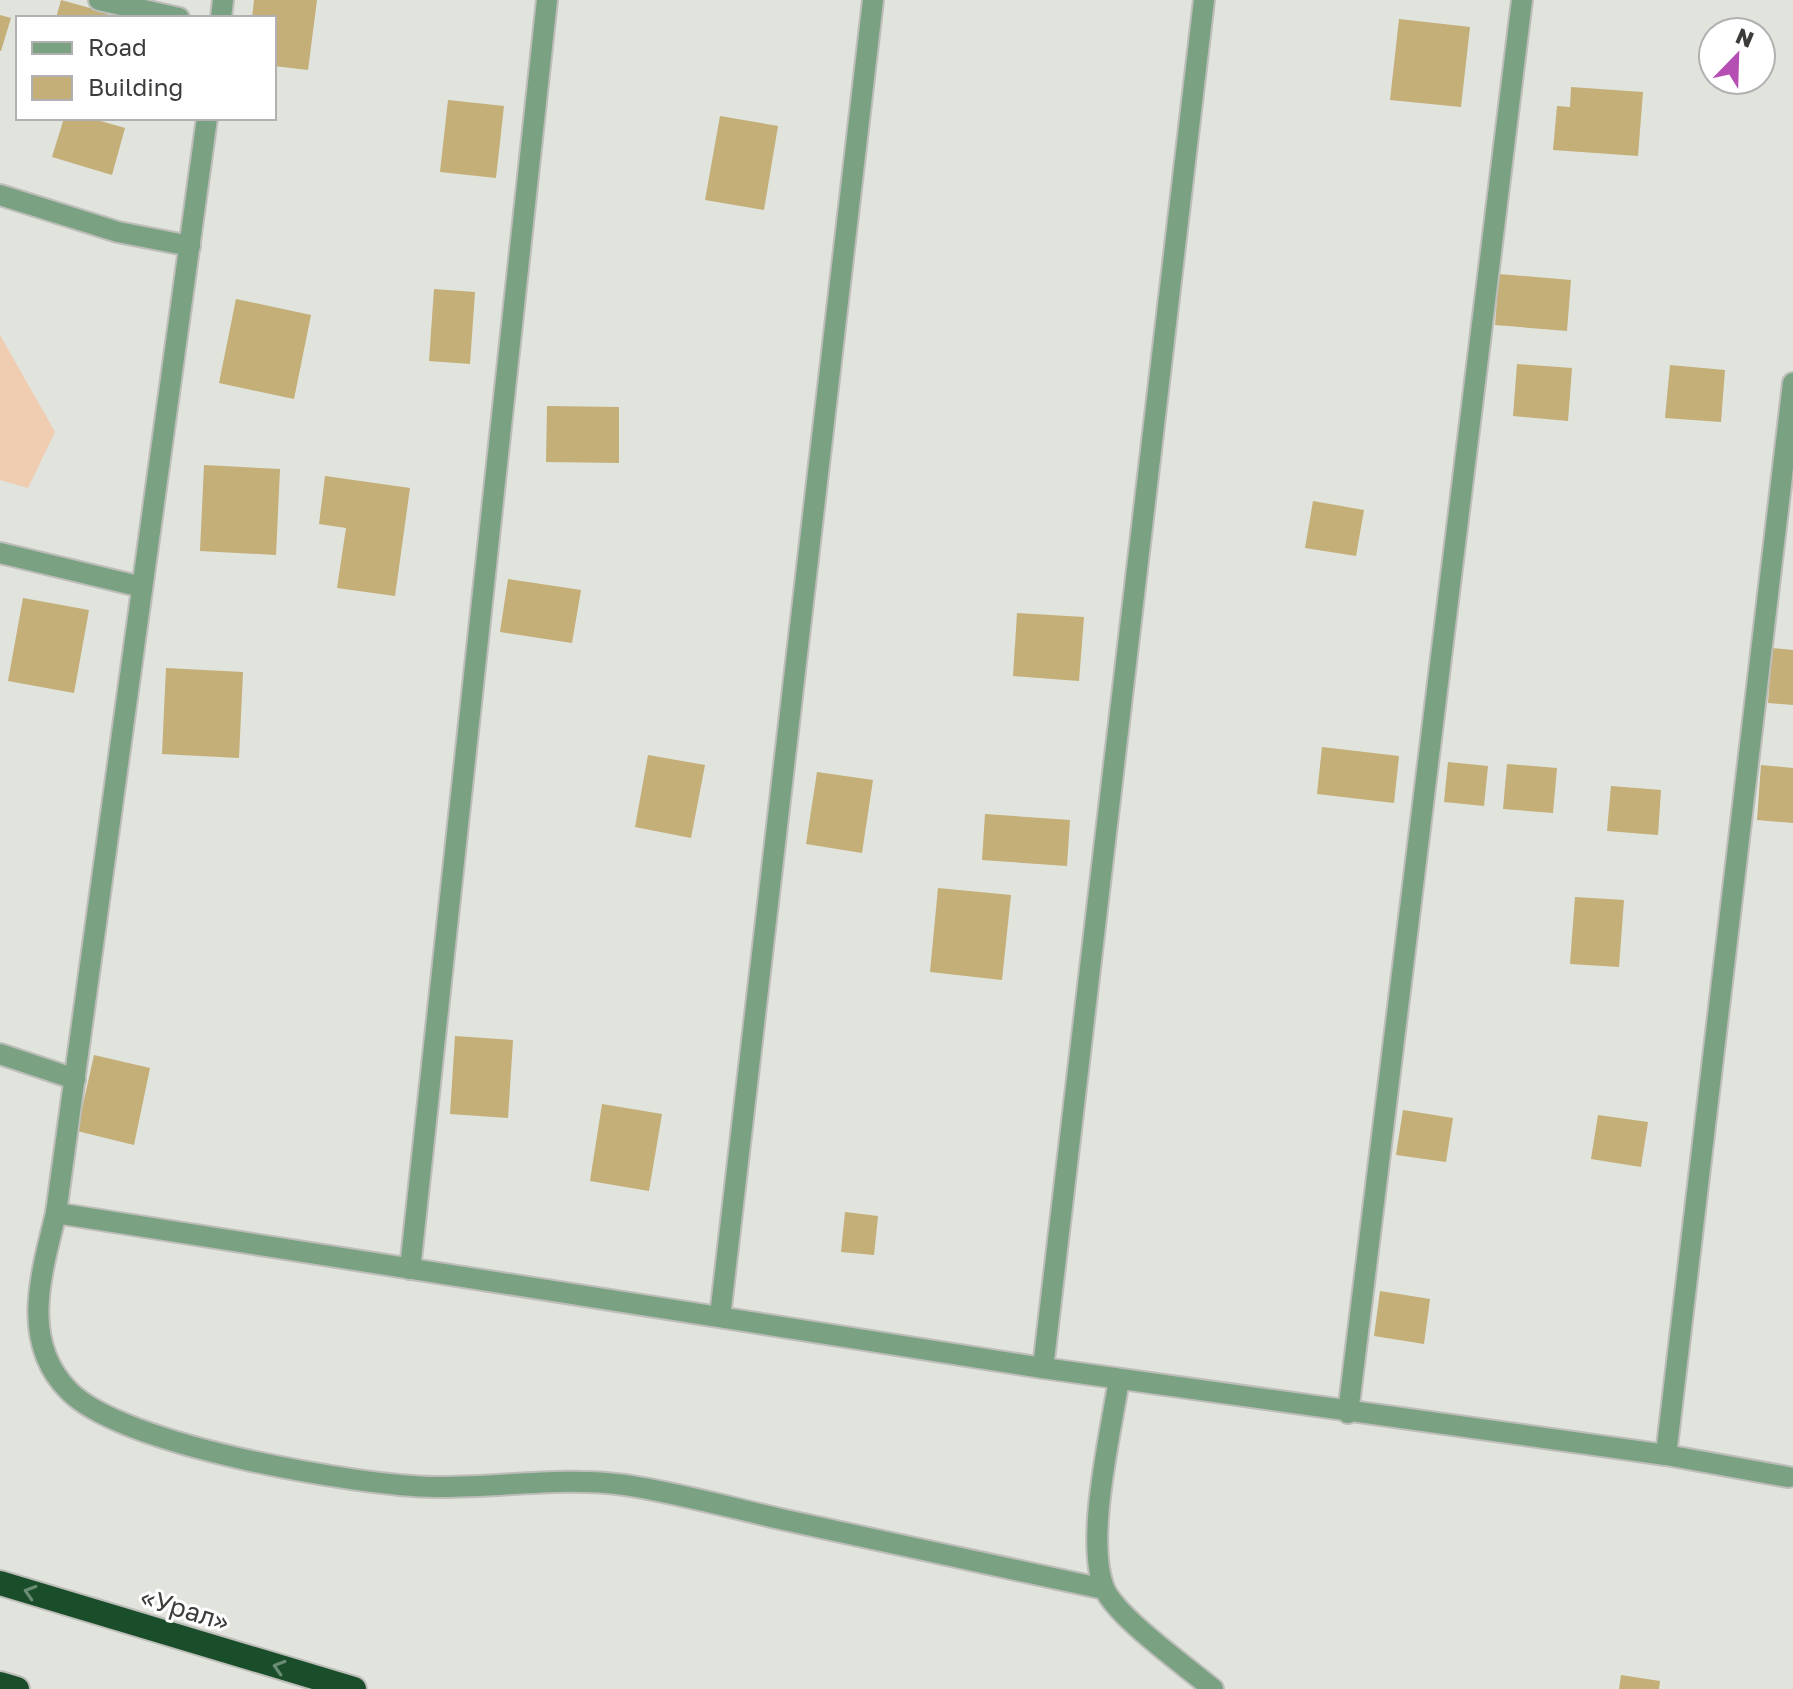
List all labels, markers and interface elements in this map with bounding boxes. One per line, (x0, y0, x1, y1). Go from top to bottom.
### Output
legend (16, 16, 276, 120)
north arrow (1697, 16, 1777, 96)
text: N (1732, 21, 1758, 53)
text: Road (88, 32, 147, 61)
text: Building (88, 72, 183, 101)
street label: «Урал» (137, 1581, 233, 1637)
one-way arrow (24, 1585, 37, 1601)
one-way arrow (273, 1660, 287, 1676)

